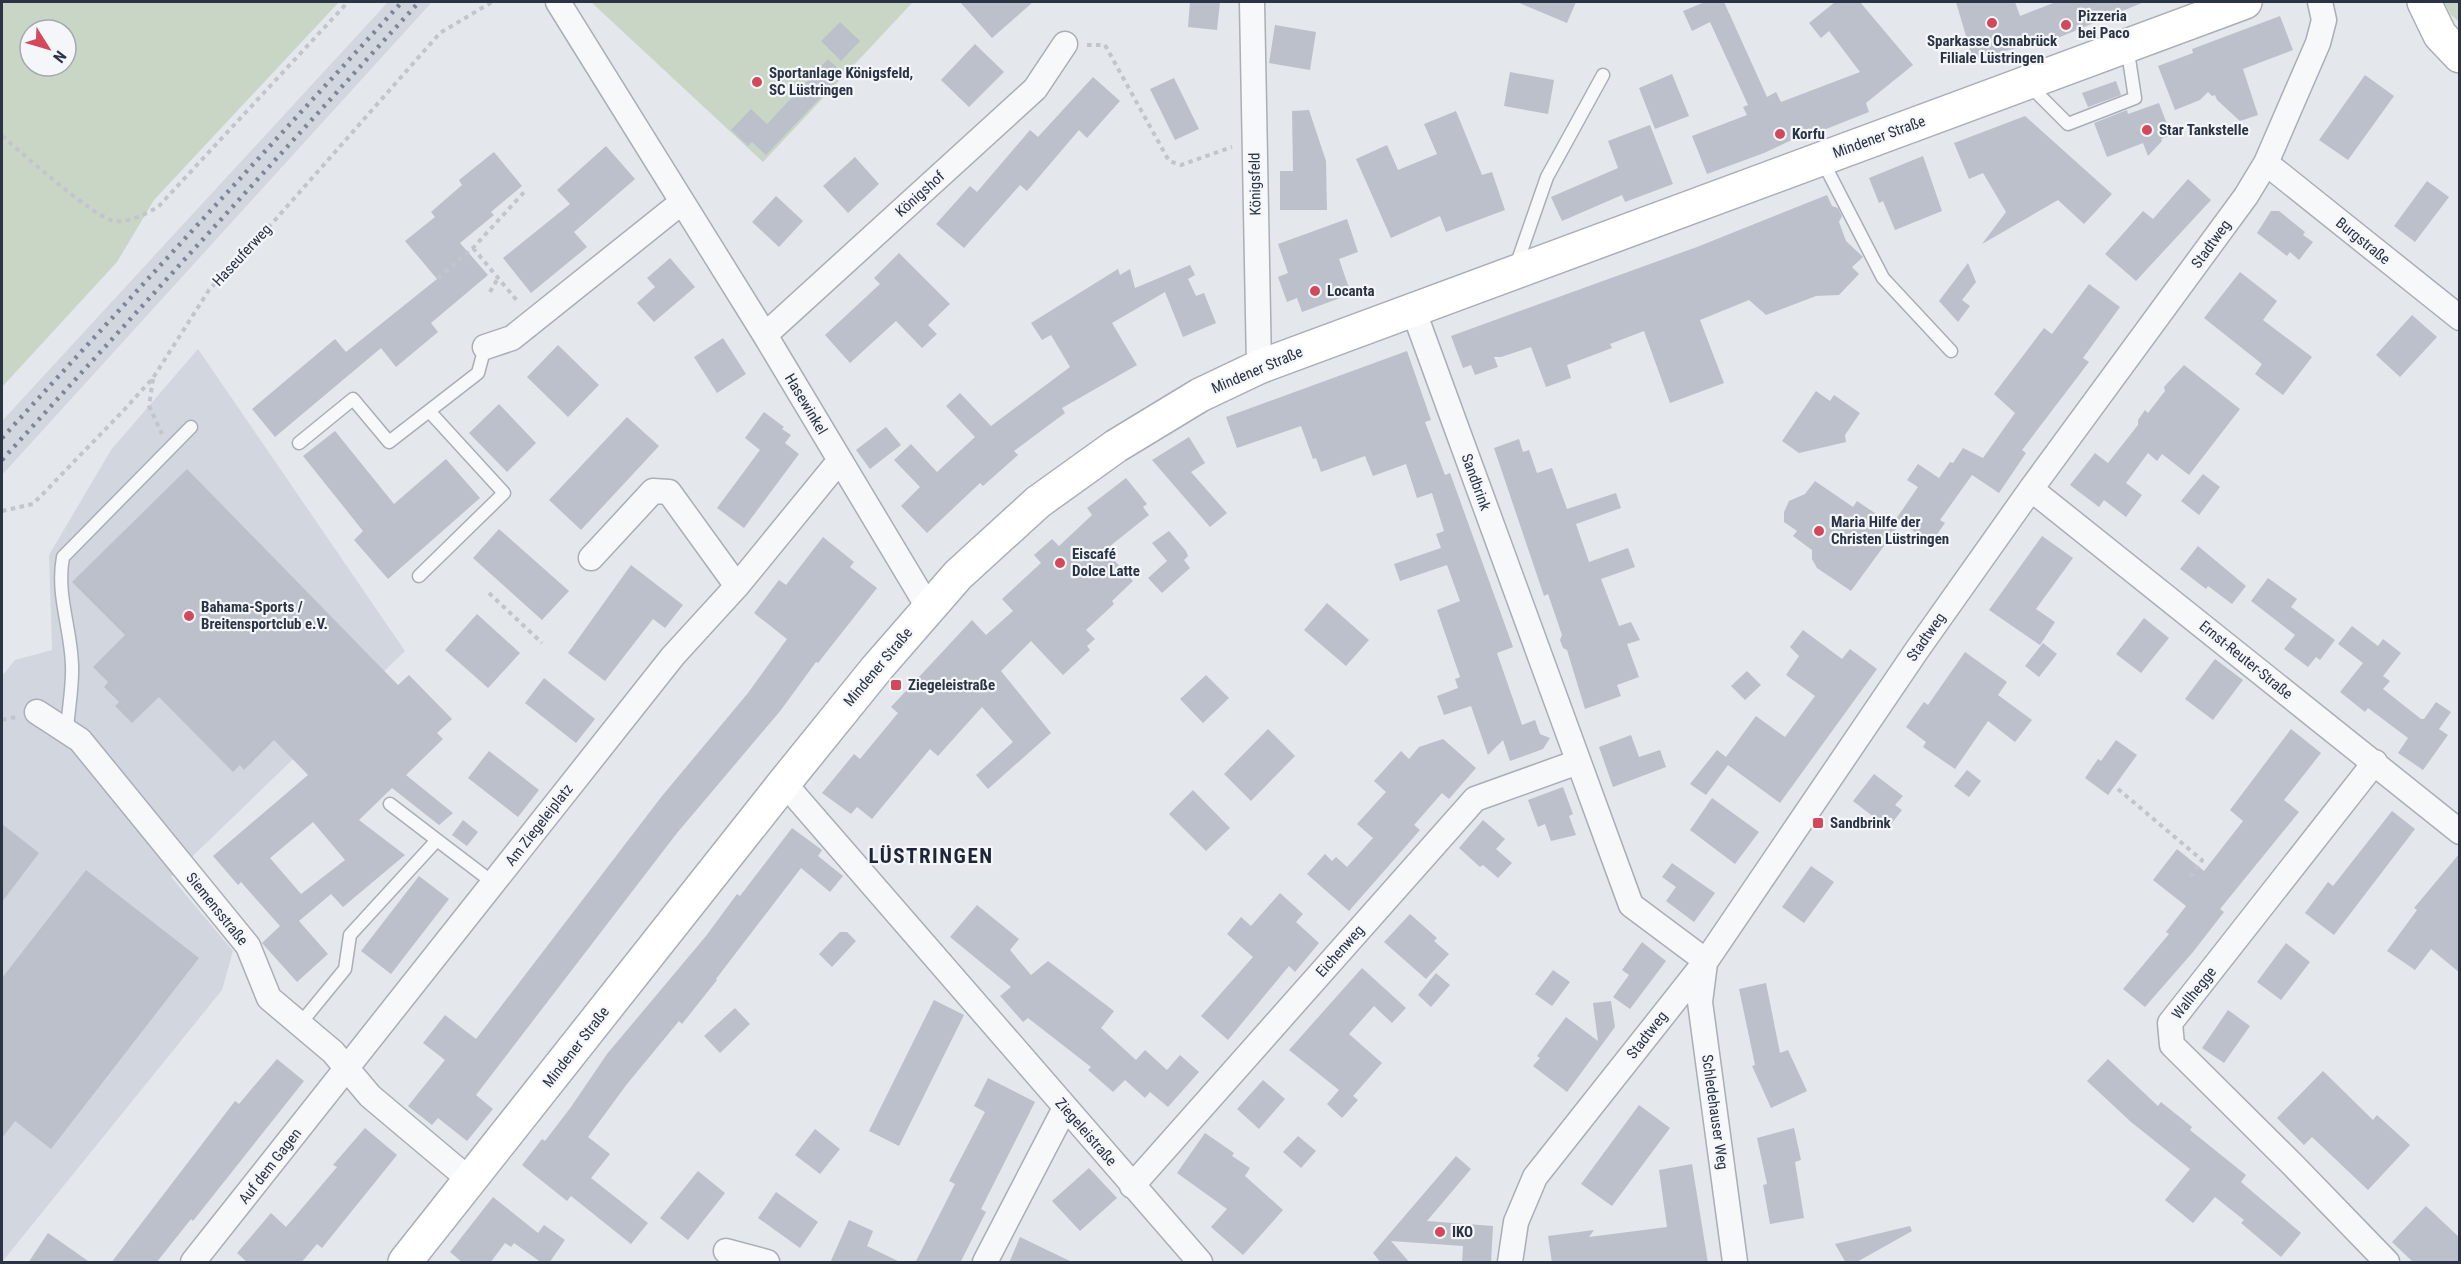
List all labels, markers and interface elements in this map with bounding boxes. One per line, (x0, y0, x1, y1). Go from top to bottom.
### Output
place label: Pizzeria bei Paco (2078, 7, 2130, 42)
marker: Sparkasse Osnabrück Filiale Lüstringen (1985, 16, 1999, 30)
north arrow (18, 18, 78, 78)
marker: Pizzeria bei Paco (2059, 18, 2073, 32)
place label: Sparkasse Osnabrück Filiale Lüstringen (1927, 32, 2058, 67)
text: N (49, 47, 70, 66)
place label: Sportanlage Königsfeld, SC Lüstringen (769, 64, 913, 99)
marker: Sportanlage Königsfeld, SC Lüstringen (750, 75, 764, 89)
street label: Mindener Straße (1830, 112, 1928, 162)
place label: Star Tankstelle (2159, 121, 2249, 139)
marker: Star Tankstelle (2140, 123, 2154, 137)
place label: Korfu (1792, 125, 1825, 143)
marker: Korfu (1773, 127, 1787, 141)
street label: Königsfeld (1245, 152, 1265, 216)
street label: Königshof (892, 167, 948, 221)
street label: Burgstraße (2332, 214, 2394, 268)
street label: Stadtweg (2187, 216, 2235, 272)
street label: Haseuferweg (209, 220, 275, 290)
place label: Locanta (1327, 282, 1375, 300)
marker: Locanta (1308, 284, 1322, 298)
street label: Mindener Straße (1209, 343, 1305, 397)
street label: Hasewinkel (781, 370, 831, 438)
street label: Sandbrink (1457, 451, 1495, 513)
place label: Maria Hilfe der Christen Lüstringen (1831, 513, 1949, 548)
marker: Maria Hilfe der Christen Lüstringen (1812, 524, 1826, 538)
place label: Eiscafé Dolce Latte (1072, 545, 1140, 580)
marker: Eiscafé Dolce Latte (1053, 556, 1067, 570)
place label: Bahama-Sports / Breitensportclub e.V. (201, 598, 328, 633)
marker: Bahama-Sports / Breitensportclub e.V. (182, 609, 196, 623)
street label: Stadtweg (1903, 609, 1949, 665)
street label: Ernst-Reuter-Straße (2196, 617, 2296, 703)
street label: Mindener Straße (840, 624, 916, 710)
place label: Ziegeleistraße (908, 676, 995, 694)
marker: Ziegeleistraße (889, 678, 903, 692)
street label: Am Ziegeleiplatz (501, 780, 577, 870)
place label: Sandbrink (1830, 814, 1892, 832)
marker: Sandbrink (1811, 816, 1825, 830)
district label: LÜSTRINGEN (868, 844, 994, 868)
street label: Siemensstraße (182, 869, 252, 949)
street label: Eichenweg (1312, 921, 1368, 981)
street label: Wallhegge (2168, 963, 2220, 1023)
street label: Mindener Straße (539, 1003, 613, 1091)
street label: Stadtweg (1623, 1008, 1671, 1062)
street label: Schledehauser Weg (1698, 1053, 1732, 1171)
street label: Ziegeleistraße (1052, 1094, 1120, 1170)
street label: Auf dem Gagen (235, 1125, 305, 1207)
place label: IKO (1452, 1223, 1473, 1241)
marker: IKO (1433, 1225, 1447, 1239)

